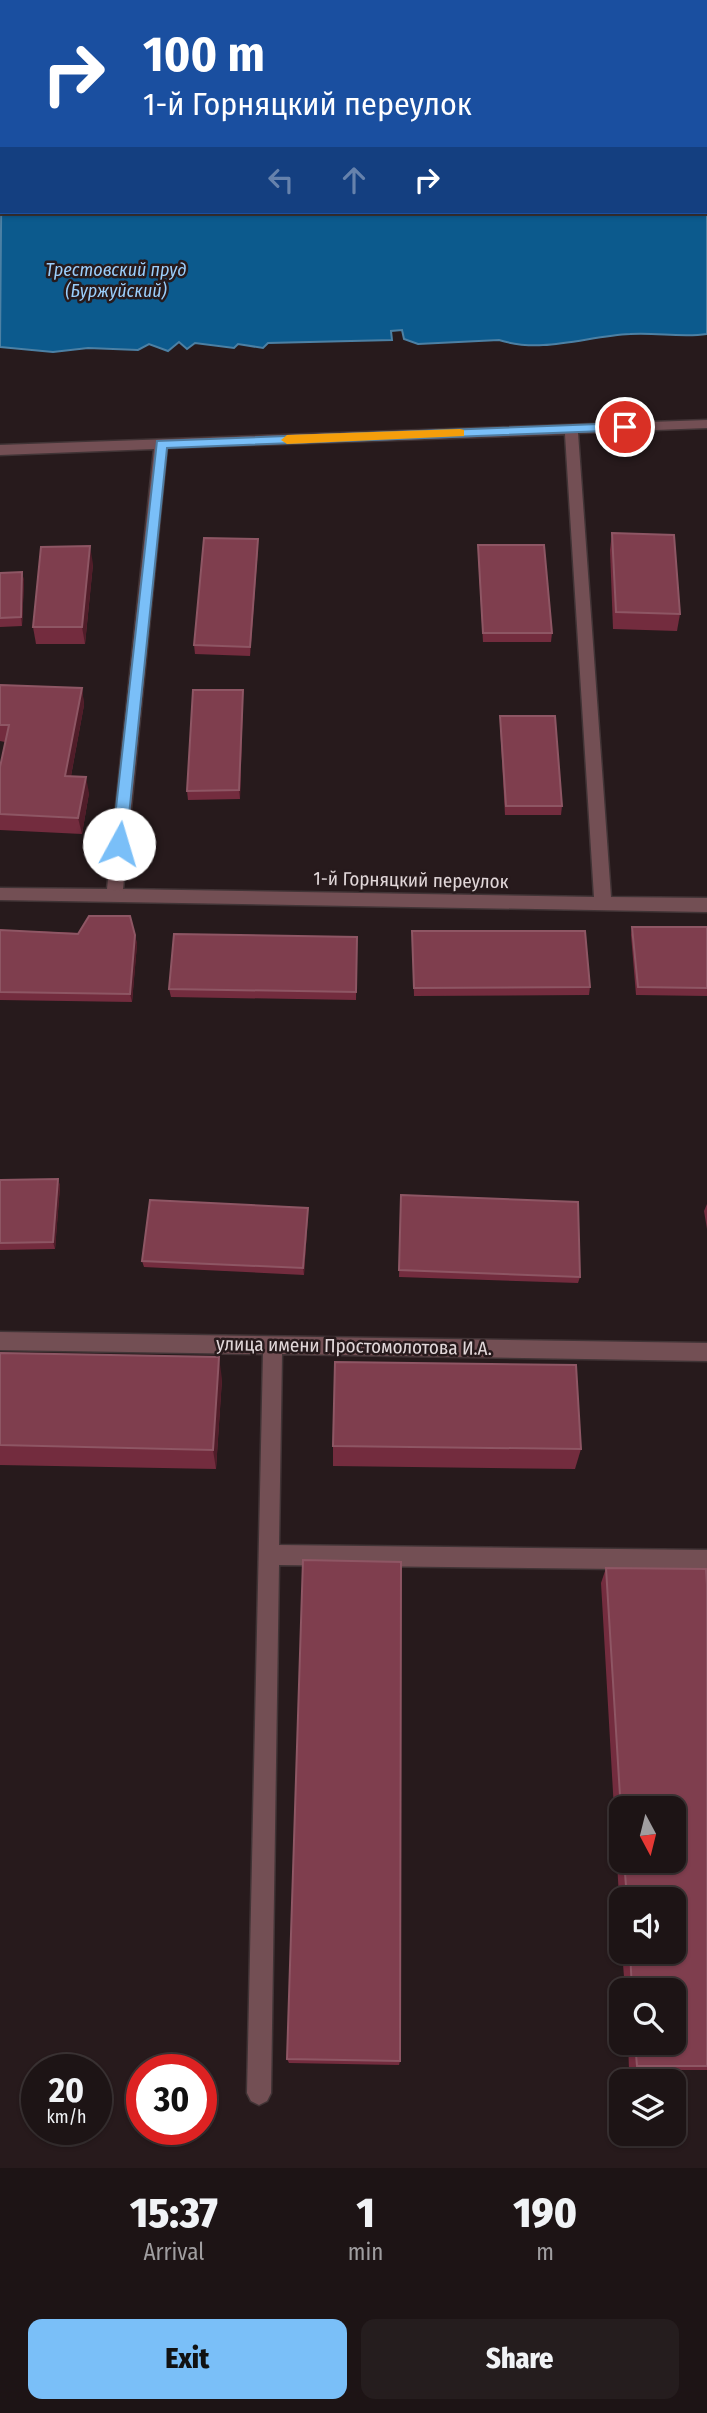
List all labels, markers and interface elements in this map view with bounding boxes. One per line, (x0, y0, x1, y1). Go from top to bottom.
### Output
text: 100 m (143, 25, 265, 84)
icon: right (28, 28, 119, 119)
text: 1-й Горняцкий переулок (143, 85, 472, 123)
icon: left (262, 161, 300, 199)
icon: ahead (335, 161, 373, 199)
icon: right (408, 161, 446, 199)
water label: Трестовский пруд (Буржуйский) (45, 259, 187, 302)
pin (595, 397, 655, 457)
icon: arrive (606, 408, 644, 446)
position arrow (82, 807, 156, 881)
street label: 1-й Горняцкий переулок (313, 867, 509, 893)
street label: улица имени Простомолотова И.А. (216, 1332, 492, 1360)
north arrow (609, 1796, 686, 1872)
map controls (609, 1796, 686, 2146)
button: sound (609, 1887, 686, 1964)
button: search (609, 1978, 686, 2055)
speed limit sign: 30 (126, 2054, 217, 2145)
text: 20 (49, 2069, 84, 2111)
button: layers (609, 2069, 686, 2146)
text: km/h (46, 2106, 87, 2128)
text: 15:37 (130, 2188, 218, 2238)
text: 1 (356, 2188, 375, 2238)
text: 190 (513, 2188, 577, 2238)
text: Arrival (143, 2238, 204, 2266)
text: min (348, 2238, 383, 2266)
text: m (536, 2238, 554, 2266)
button: Exit (28, 2319, 347, 2399)
button: Share (361, 2319, 679, 2399)

